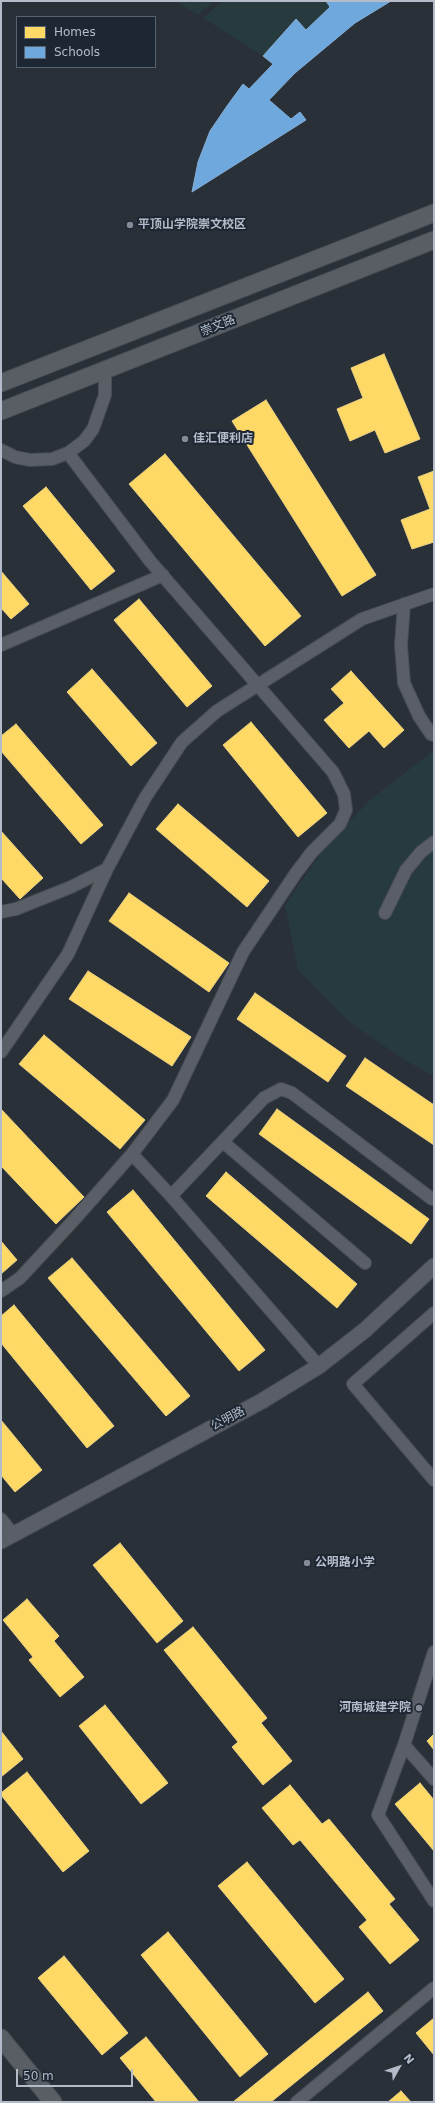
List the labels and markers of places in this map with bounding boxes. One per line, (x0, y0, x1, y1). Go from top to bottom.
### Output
place label: 平顶山学院崇文校区 (138, 218, 246, 232)
marker: 平顶山学院崇文校区 (125, 220, 135, 230)
place label: 佳汇便利店 (193, 432, 253, 446)
marker: 佳汇便利店 (180, 434, 190, 444)
place label: 公明路小学 (315, 1556, 375, 1570)
marker: 公明路小学 (302, 1558, 312, 1568)
place label: 河南城建学院 (339, 1701, 411, 1715)
marker: 河南城建学院 (414, 1703, 424, 1713)

